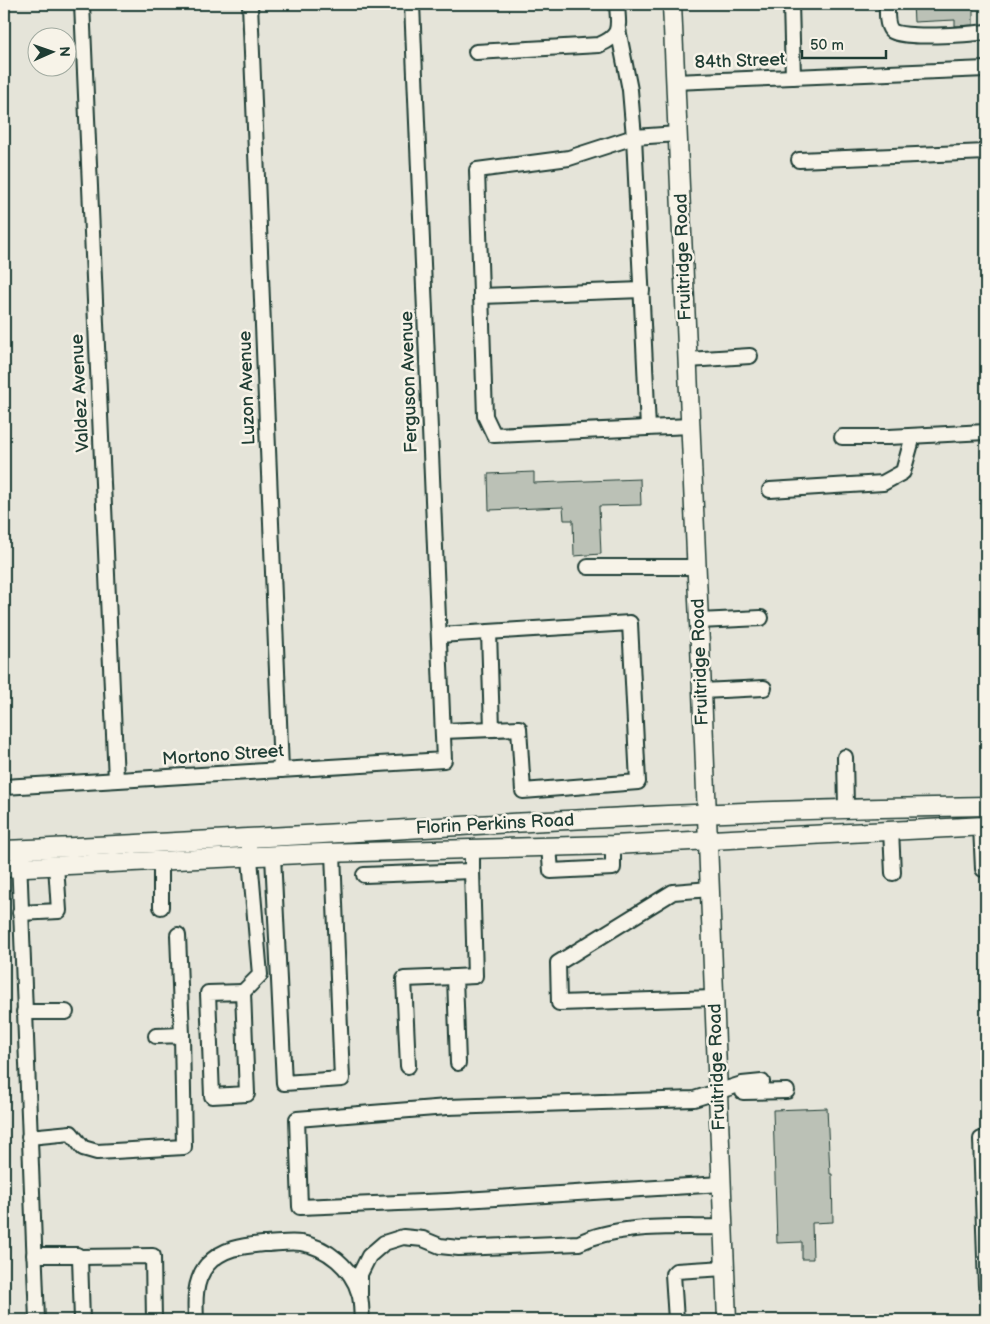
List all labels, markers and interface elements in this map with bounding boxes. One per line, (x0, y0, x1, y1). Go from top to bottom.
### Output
north arrow (28, 28, 78, 78)
scale bar (802, 28, 886, 60)
text: 50 m (810, 36, 844, 55)
text: N (56, 46, 73, 57)
street label: 84th Street (694, 49, 786, 73)
street label: Fruitridge Road (670, 193, 696, 321)
street label: Ferguson Avenue (396, 310, 422, 453)
street label: Luzon Avenue (234, 330, 259, 446)
street label: Valdez Avenue (66, 333, 94, 453)
street label: Fruitridge Road (687, 598, 713, 726)
street label: Mortono Street (161, 740, 285, 770)
street label: Florin Perkins Road (415, 809, 575, 839)
street label: Fruitridge Road (704, 1003, 730, 1131)

